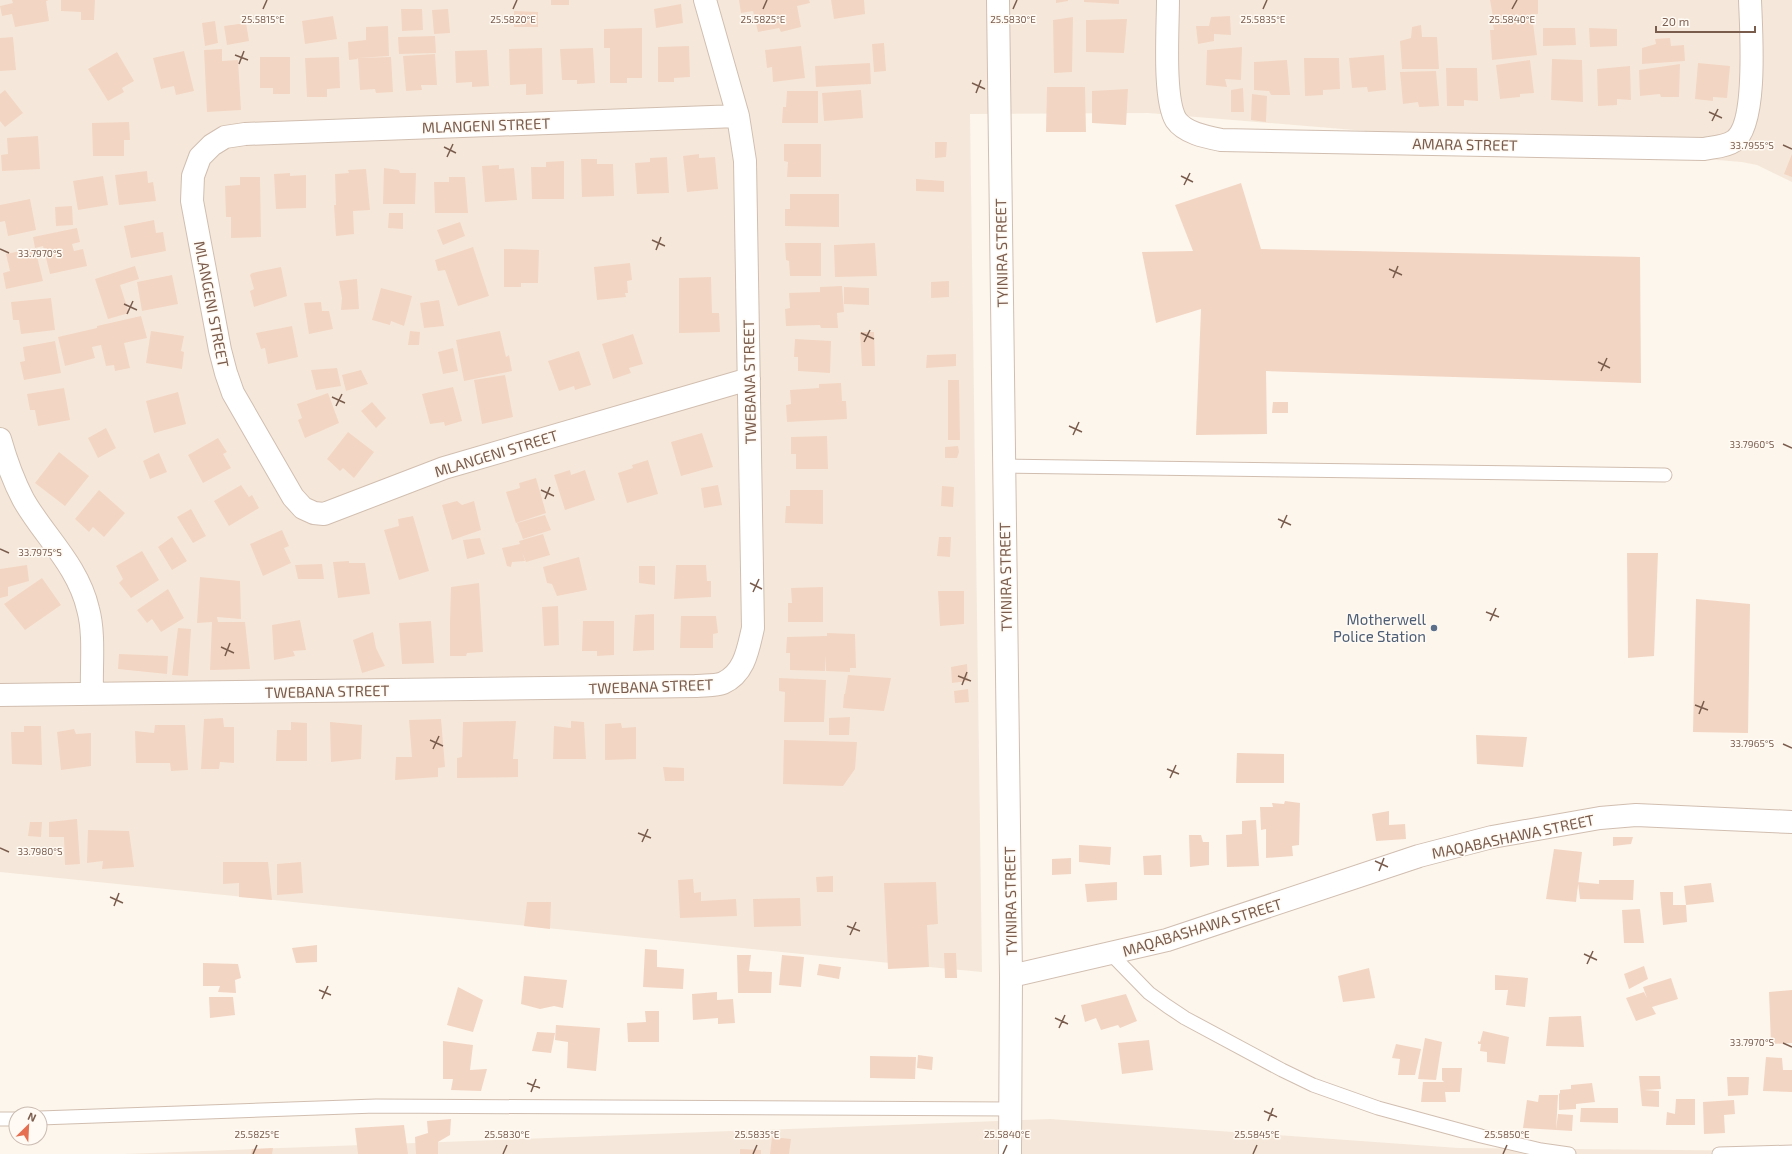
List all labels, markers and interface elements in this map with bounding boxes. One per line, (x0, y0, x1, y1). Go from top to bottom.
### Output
scale bar (1656, 8, 1755, 34)
text: 25.5815°E (241, 13, 285, 25)
text: 25.5820°E (490, 13, 536, 25)
text: 25.5825°E (741, 13, 786, 25)
text: 25.5830°E (990, 13, 1036, 25)
text: 25.5835°E (1241, 13, 1286, 25)
text: 25.5840°E (1489, 13, 1535, 25)
text: 20 m (1662, 14, 1689, 28)
street label: MLANGENI STREET (422, 114, 551, 136)
street label: AMARA STREET (1412, 134, 1518, 154)
text: 33.7955°S (1730, 139, 1774, 151)
street label: TYINIRA STREET (991, 198, 1011, 308)
street label: MLANGENI STREET (191, 239, 233, 369)
text: 33.7970°S (18, 247, 63, 259)
street label: TWEBANA STREET (739, 319, 759, 445)
street label: MLANGENI STREET (432, 426, 560, 480)
text: 33.7960°S (1730, 438, 1775, 450)
street label: TYINIRA STREET (995, 522, 1015, 632)
text: 33.7975°S (18, 546, 62, 558)
place label: Motherwell Police Station (1333, 610, 1427, 645)
marker: Motherwell Police Station (1429, 623, 1439, 633)
street label: TWEBANA STREET (588, 675, 714, 697)
street label: TWEBANA STREET (264, 681, 390, 701)
text: 33.7965°S (1730, 737, 1774, 749)
street label: MAQABASHAWA STREET (1430, 810, 1597, 863)
text: 33.7980°S (17, 845, 63, 857)
street label: TYINIRA STREET (1000, 846, 1020, 956)
street label: MAQABASHAWA STREET (1120, 894, 1285, 961)
text: 33.7970°S (1730, 1036, 1775, 1048)
north arrow (8, 1106, 48, 1146)
text: N (26, 1109, 39, 1124)
text: 25.5825°E (235, 1128, 280, 1140)
text: 25.5830°E (484, 1128, 530, 1140)
text: 25.5835°E (735, 1128, 780, 1140)
text: 25.5840°E (984, 1128, 1030, 1140)
text: 25.5845°E (1234, 1128, 1280, 1140)
text: 25.5850°E (1484, 1128, 1530, 1140)

